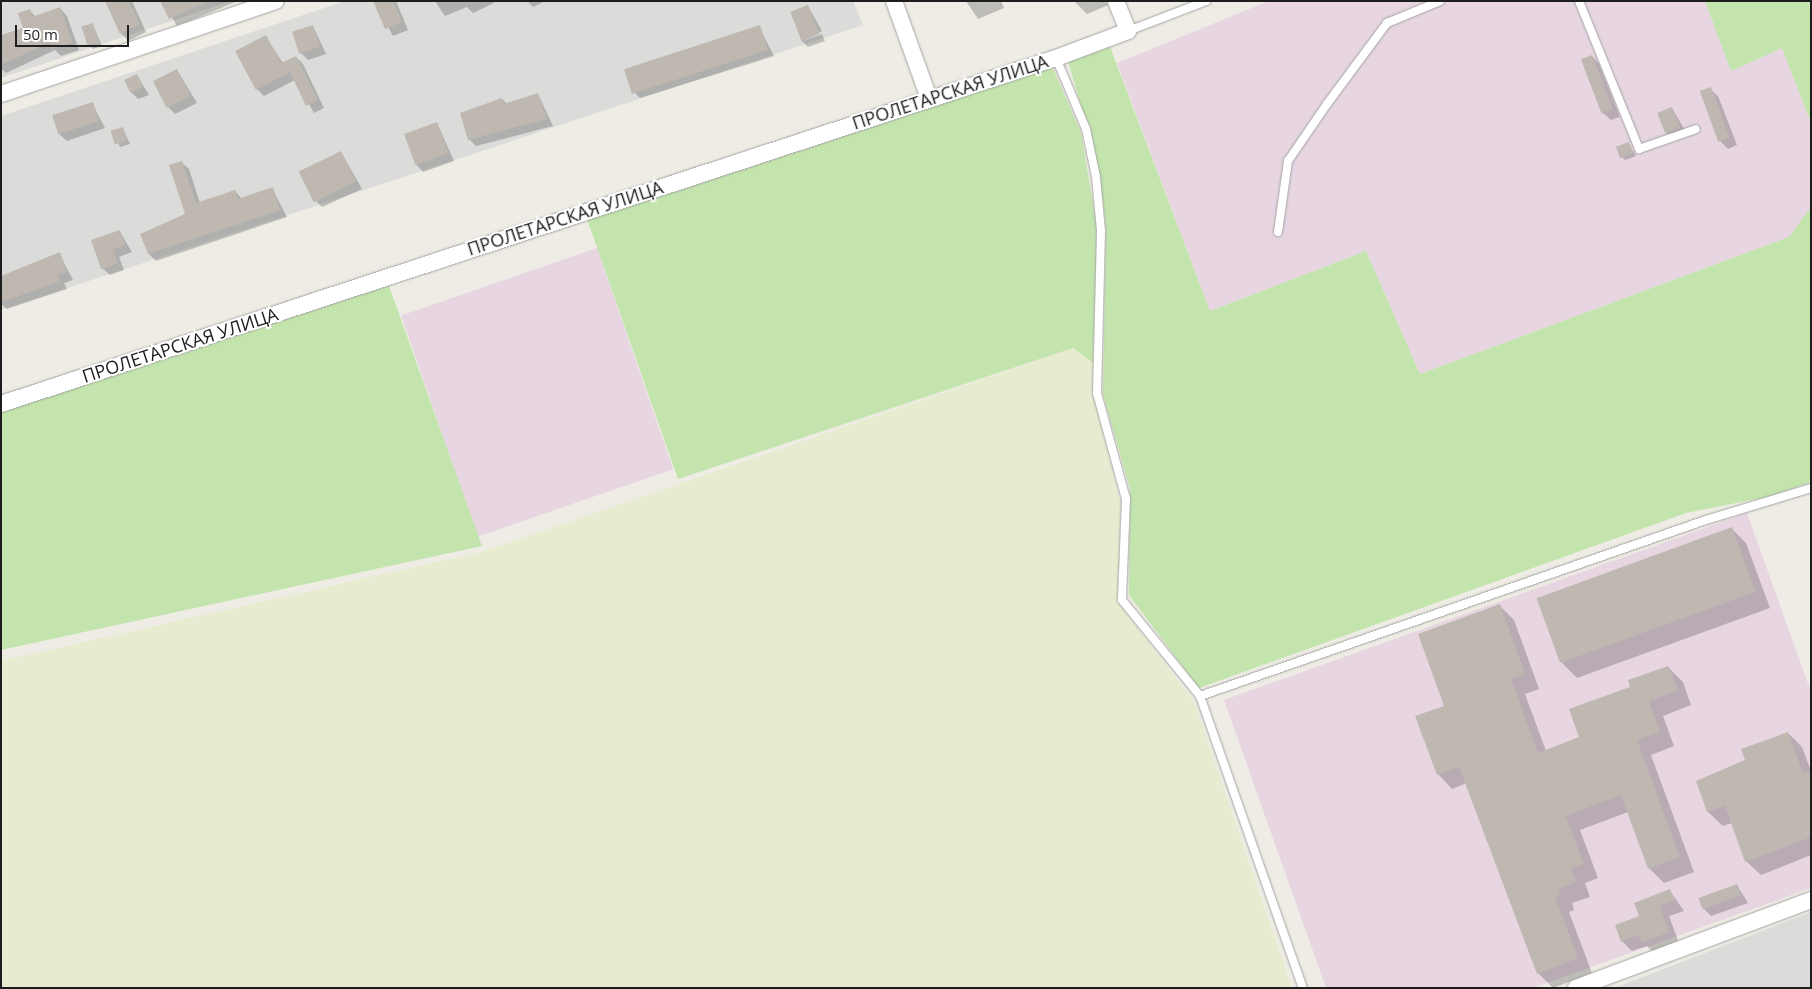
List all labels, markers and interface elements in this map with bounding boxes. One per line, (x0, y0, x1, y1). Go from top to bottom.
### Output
scale bar (18, 15, 131, 47)
text: 50 m (23, 24, 58, 44)
street label: ПРОЛЕТАРСКАЯ УЛИЦА (849, 50, 1051, 134)
street label: ПРОЛЕТАРСКАЯ УЛИЦА (464, 176, 666, 260)
street label: ПРОЛЕТАРСКАЯ УЛИЦА (79, 303, 281, 387)

